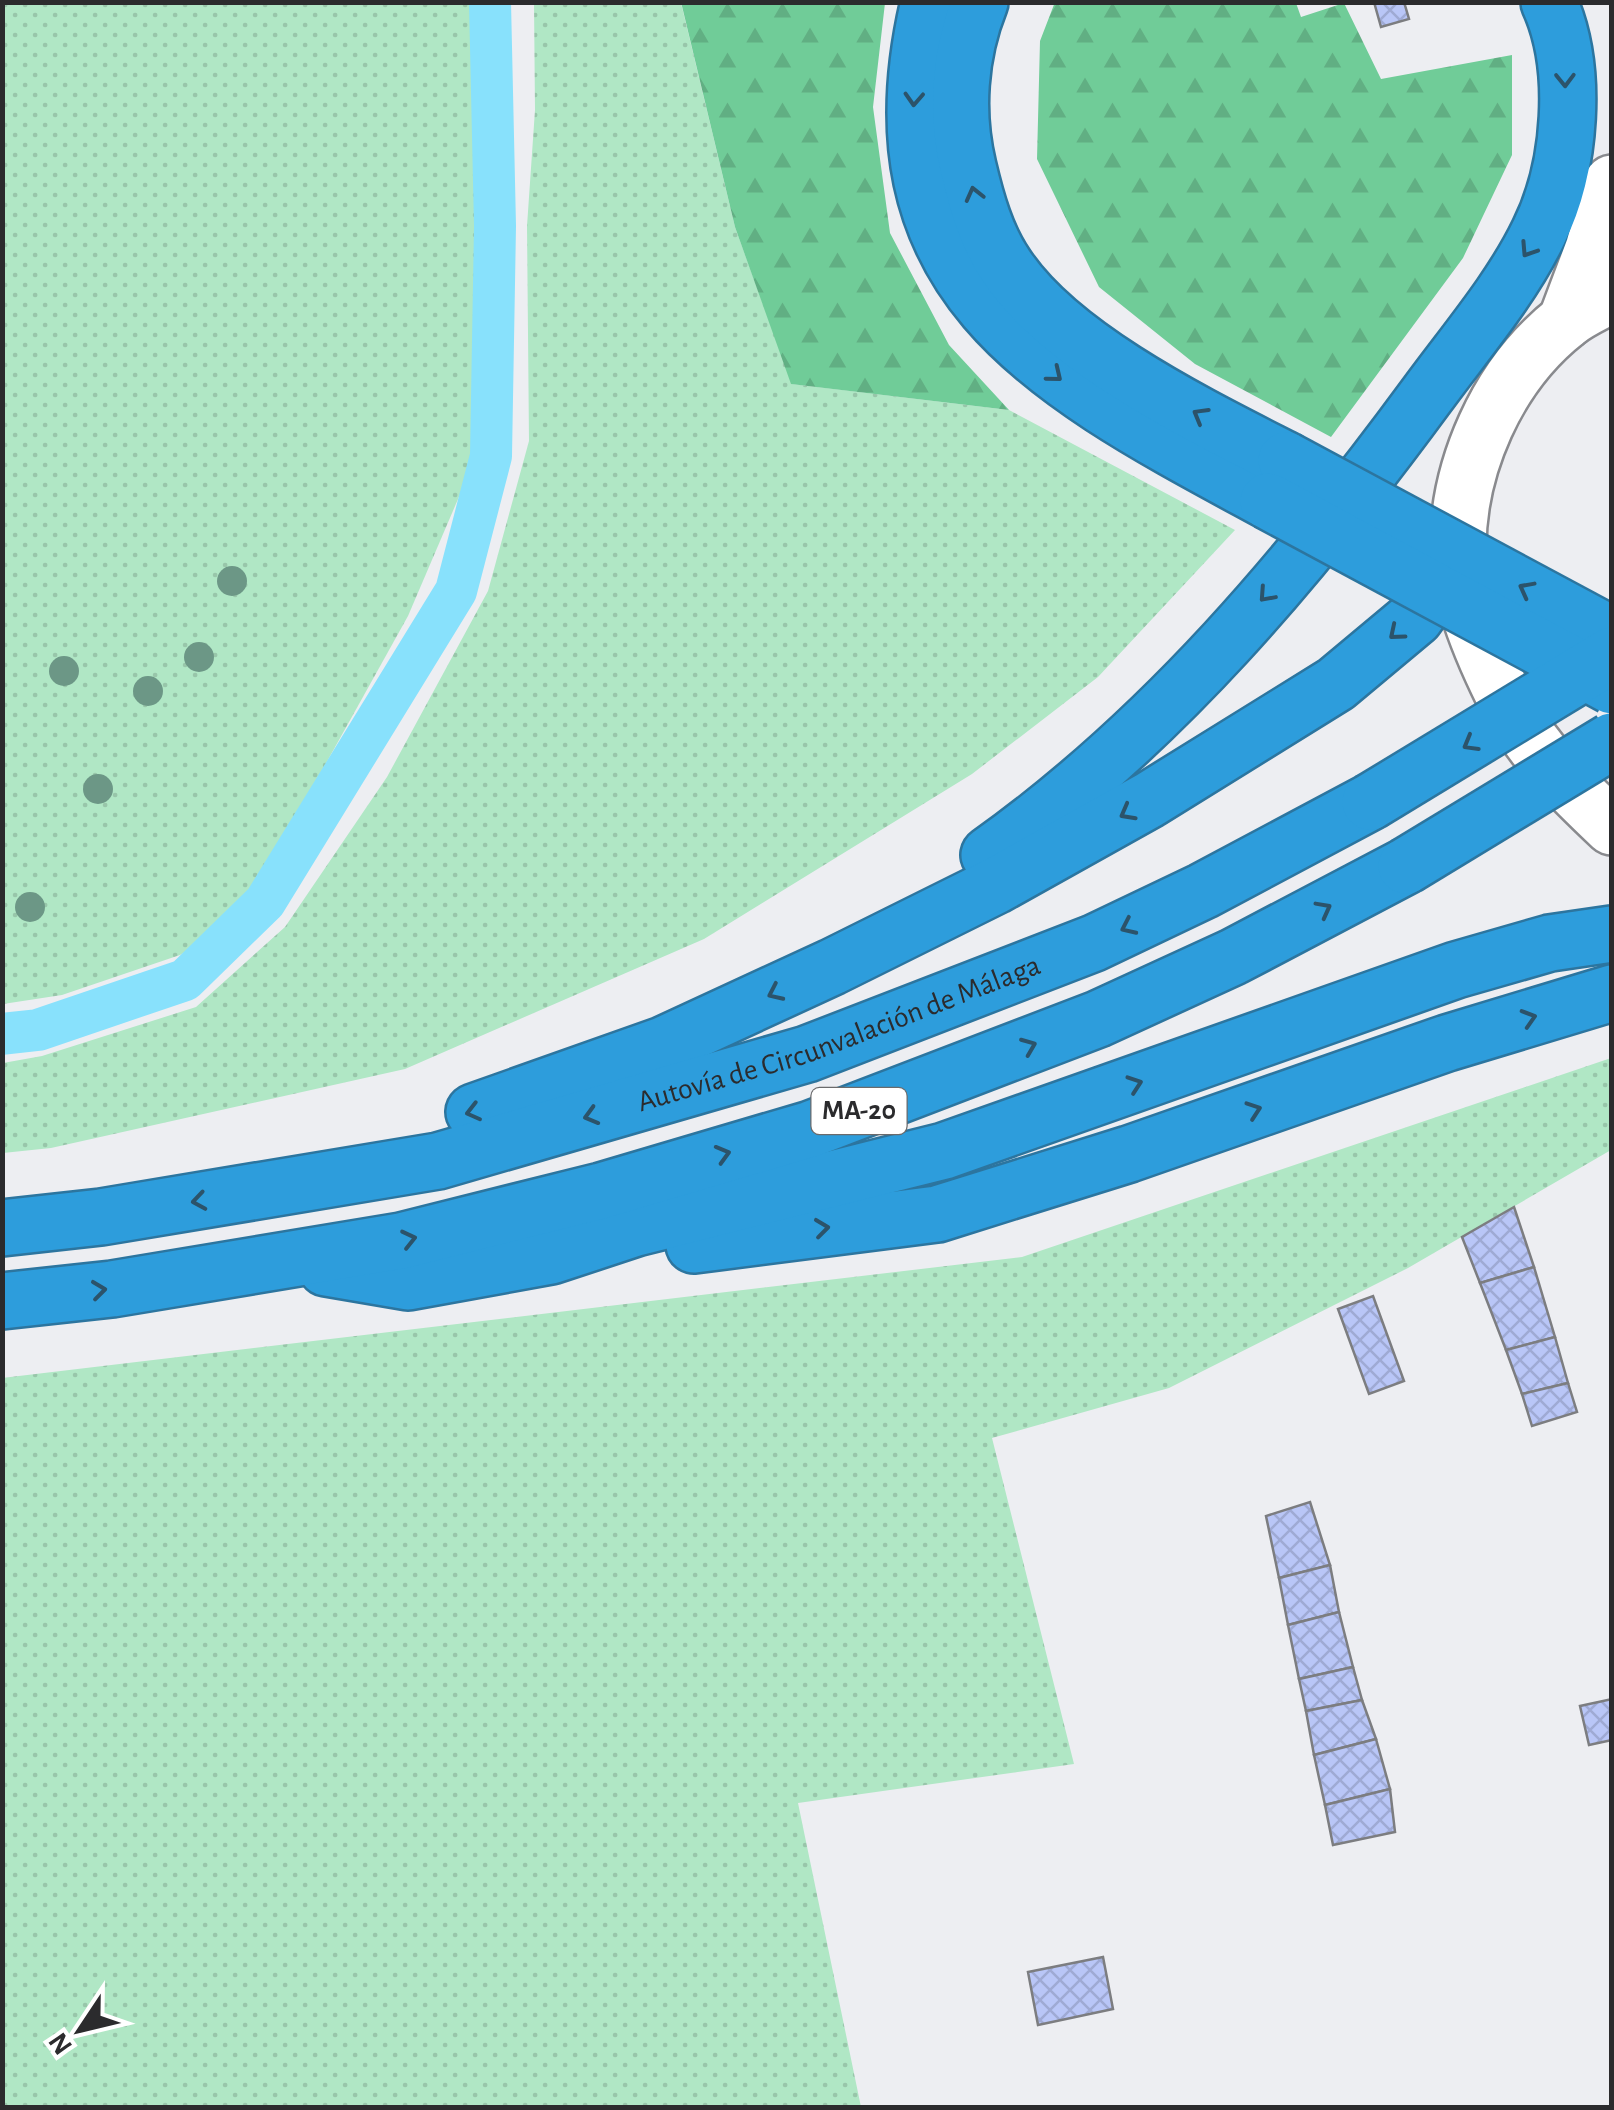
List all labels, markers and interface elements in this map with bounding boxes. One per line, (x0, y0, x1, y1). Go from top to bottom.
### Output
one-way arrow (1554, 72, 1576, 88)
one-way arrow (904, 91, 925, 107)
one-way arrow (965, 186, 986, 203)
one-way arrow (1521, 239, 1540, 257)
one-way arrow (1044, 363, 1062, 381)
one-way arrow (1193, 407, 1211, 427)
one-way arrow (1518, 581, 1536, 601)
one-way arrow (1260, 583, 1278, 602)
one-way arrow (1390, 621, 1408, 639)
one-way arrow (1462, 732, 1480, 751)
one-way arrow (1119, 801, 1137, 821)
one-way arrow (1313, 902, 1331, 921)
one-way arrow (1120, 914, 1138, 934)
street label: Autovía de Circunvalación de Málaga (634, 950, 1045, 1117)
one-way arrow (767, 981, 785, 1001)
one-way arrow (1520, 1009, 1537, 1030)
one-way arrow (1020, 1038, 1037, 1058)
one-way arrow (1126, 1075, 1143, 1096)
road number: MA-20 (812, 1088, 906, 1134)
one-way arrow (465, 1101, 482, 1122)
one-way arrow (1244, 1101, 1261, 1122)
one-way arrow (583, 1104, 600, 1125)
one-way arrow (714, 1145, 731, 1166)
one-way arrow (191, 1190, 208, 1211)
one-way arrow (814, 1218, 830, 1239)
one-way arrow (400, 1230, 417, 1251)
one-way arrow (92, 1280, 108, 1301)
north arrow (30, 1980, 130, 2080)
text: N (44, 2027, 78, 2059)

